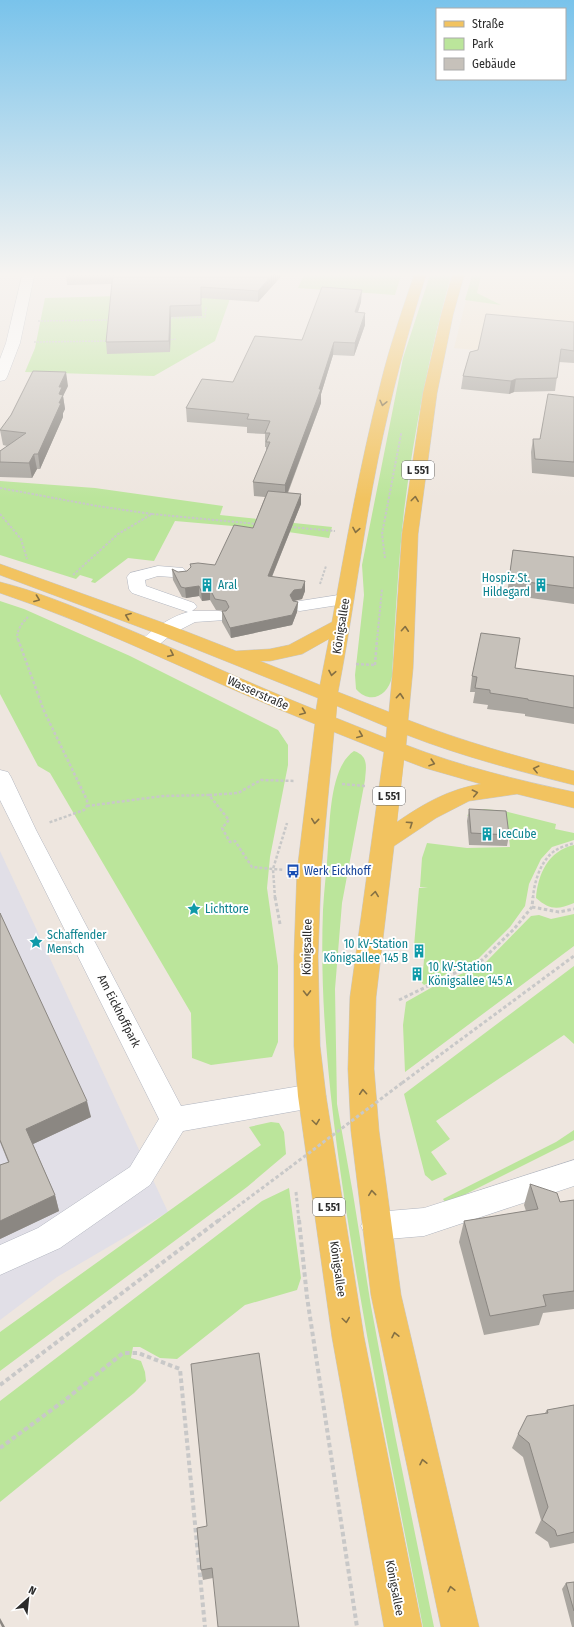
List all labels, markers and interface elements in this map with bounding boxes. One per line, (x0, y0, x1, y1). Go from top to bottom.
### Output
legend (436, 8, 566, 80)
text: Straße (472, 17, 504, 31)
text: Park (472, 37, 494, 51)
text: Gebäude (472, 57, 516, 71)
one-way arrow (380, 400, 388, 406)
road number: L 551 (402, 461, 434, 479)
one-way arrow (410, 496, 419, 502)
one-way arrow (353, 527, 361, 534)
place label: Hospiz St. Hildegard (482, 571, 530, 599)
building icon: Aral (199, 577, 215, 593)
building icon: Hospiz St. Hildegard (533, 577, 549, 593)
place label: Aral (218, 578, 237, 592)
one-way arrow (34, 595, 41, 603)
street label: Königsallee (330, 597, 352, 655)
one-way arrow (125, 612, 132, 620)
one-way arrow (401, 626, 410, 632)
one-way arrow (167, 649, 174, 657)
one-way arrow (329, 670, 337, 676)
street label: Wasserstraße (225, 673, 291, 713)
one-way arrow (396, 693, 405, 699)
one-way arrow (299, 708, 306, 716)
one-way arrow (357, 731, 364, 739)
one-way arrow (428, 758, 435, 766)
one-way arrow (533, 765, 540, 774)
road number: L 551 (373, 787, 405, 805)
one-way arrow (472, 789, 479, 797)
one-way arrow (310, 818, 319, 824)
one-way arrow (406, 822, 413, 829)
building icon: IceCube (479, 826, 495, 842)
place label: IceCube (498, 827, 537, 841)
bus stop icon: Werk Eickhoff (285, 863, 301, 879)
place label: Werk Eickhoff (304, 864, 372, 878)
one-way arrow (370, 891, 379, 898)
place icon: Lichttore (186, 901, 202, 917)
place label: Lichttore (205, 902, 249, 916)
street label: Königsallee (300, 919, 314, 975)
place label: Schaffender Mensch (47, 928, 107, 956)
place icon: Schaffender Mensch (28, 934, 44, 950)
place label: 10 kV-Station Königsallee 145 B (324, 937, 408, 965)
building icon: 10 kV-Station Königsallee 145 B (411, 943, 427, 959)
place label: 10 kV-Station Königsallee 145 A (428, 960, 513, 988)
building icon: 10 kV-Station Königsallee 145 A (409, 966, 425, 982)
street label: Am Eickhoffpark (95, 972, 144, 1050)
one-way arrow (303, 990, 311, 996)
one-way arrow (358, 1089, 367, 1095)
one-way arrow (311, 1119, 320, 1126)
one-way arrow (368, 1190, 377, 1196)
road number: L 551 (313, 1198, 345, 1216)
street label: Königsallee (327, 1240, 349, 1298)
one-way arrow (341, 1317, 350, 1323)
one-way arrow (392, 1332, 400, 1338)
one-way arrow (420, 1459, 428, 1465)
street label: Königsallee (383, 1559, 407, 1617)
north arrow (8, 1579, 48, 1619)
text: N (26, 1583, 38, 1598)
one-way arrow (448, 1586, 456, 1592)

